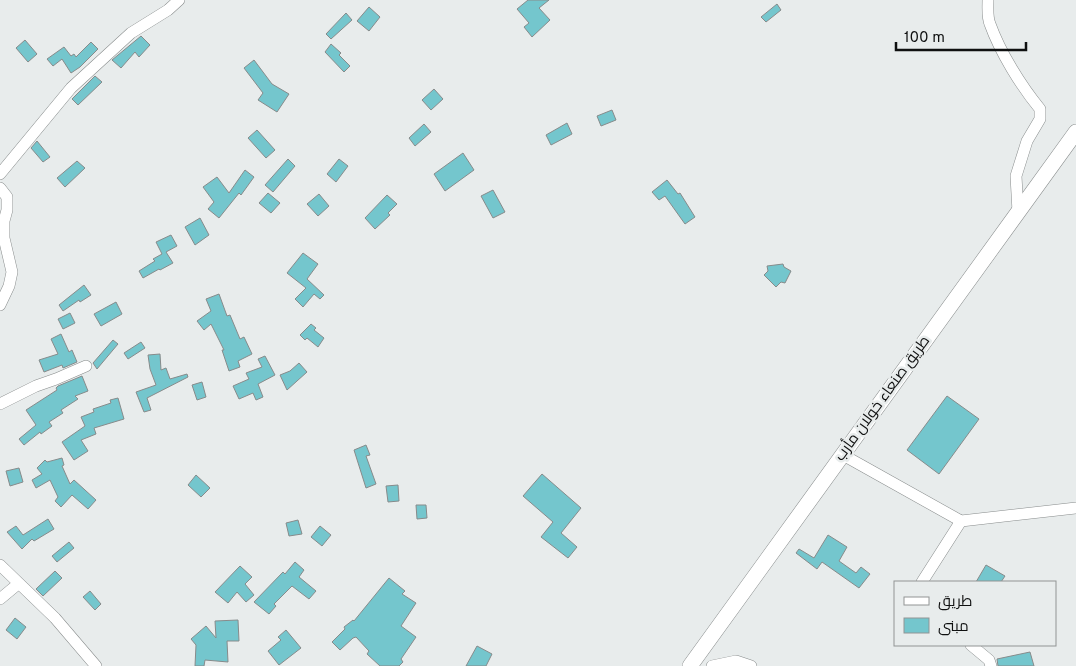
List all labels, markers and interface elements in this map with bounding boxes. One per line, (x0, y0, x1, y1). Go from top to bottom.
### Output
scale bar (896, 20, 1026, 52)
text: 100 m (904, 29, 945, 48)
street label: طريق صنعاء خولان مأرب (830, 331, 935, 465)
legend (894, 581, 1056, 646)
text: طريق (938, 593, 972, 612)
text: مبنى (938, 618, 969, 637)

